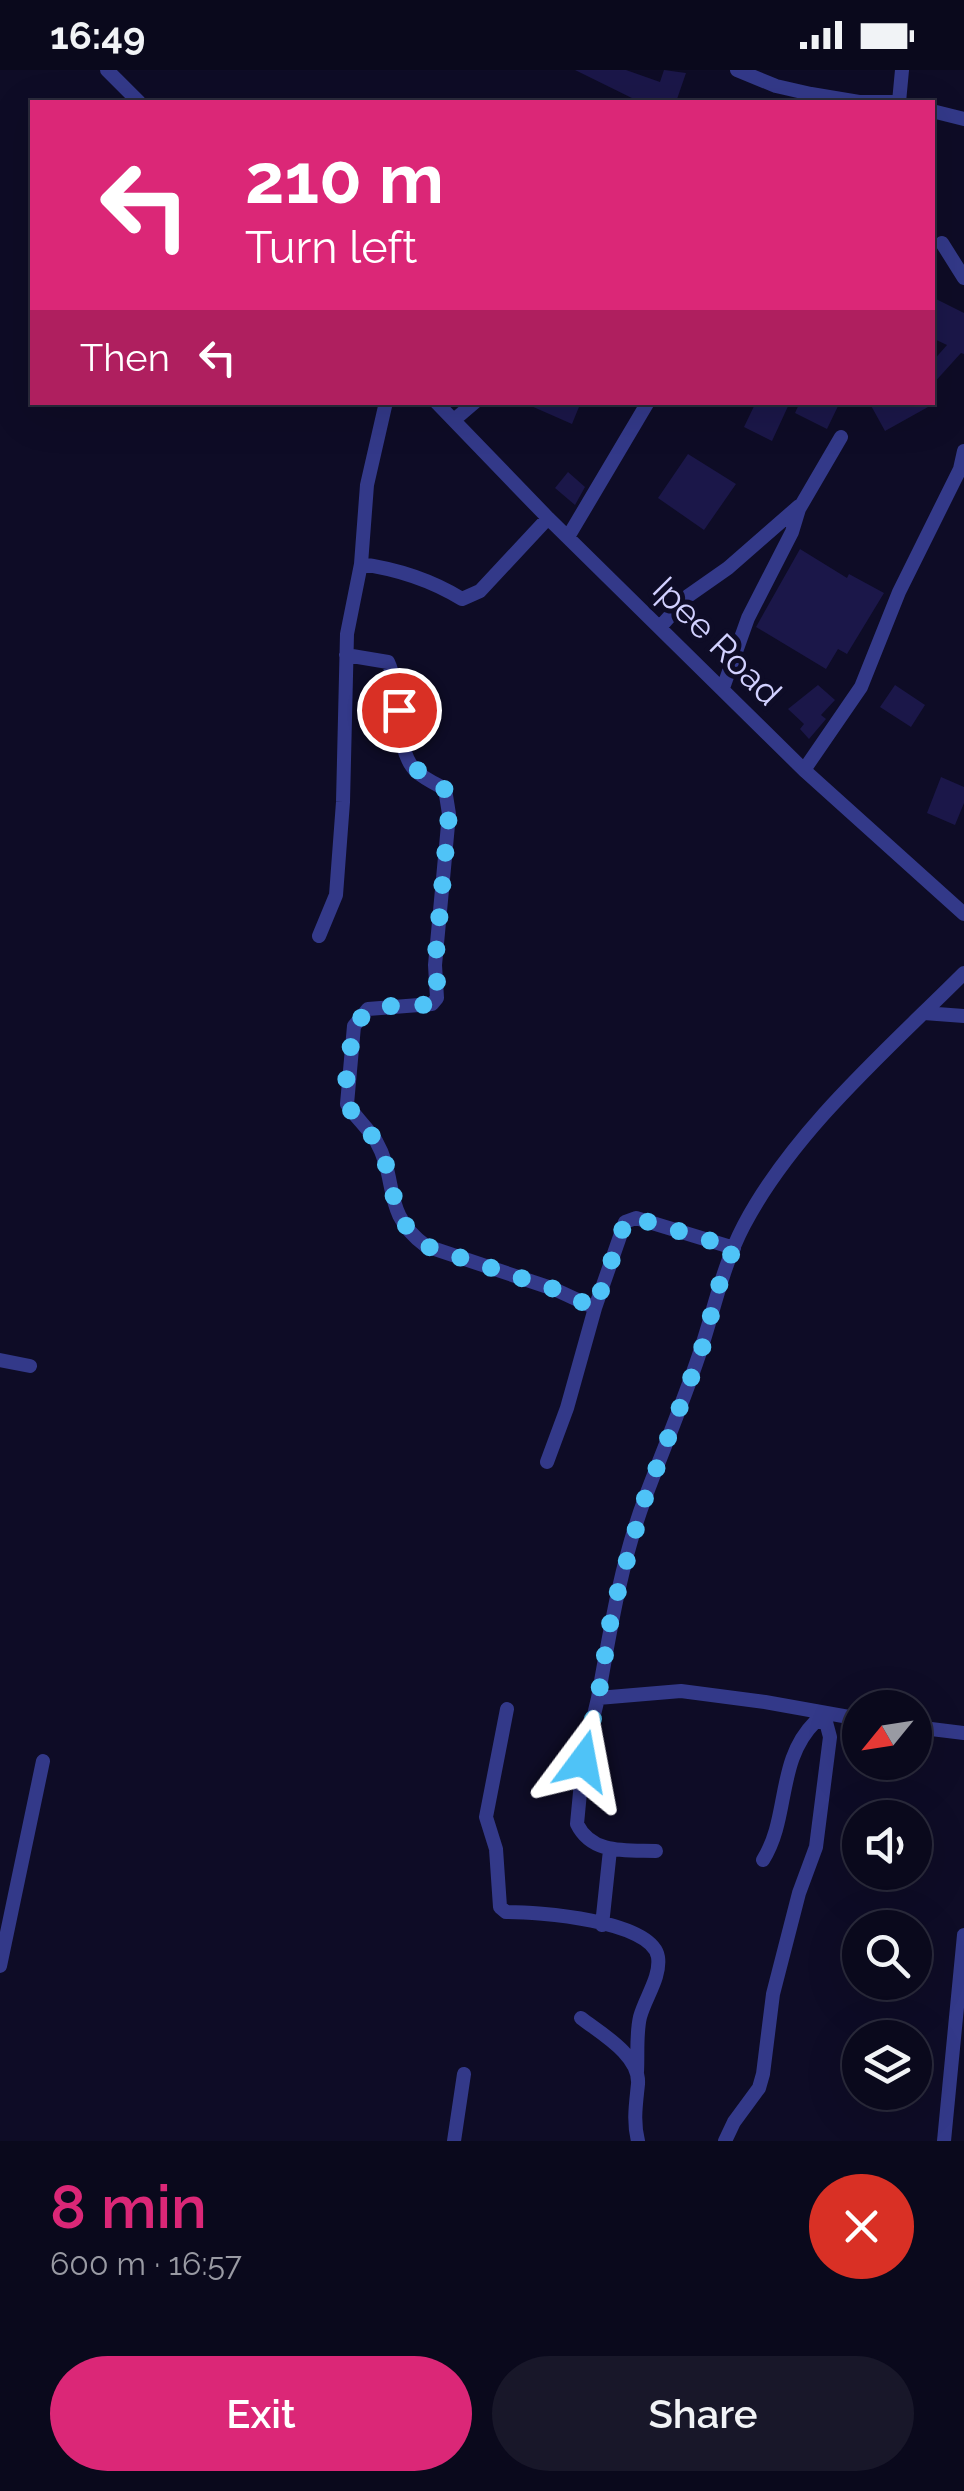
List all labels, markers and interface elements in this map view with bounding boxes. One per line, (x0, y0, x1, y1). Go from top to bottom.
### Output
text: 16:49 (50, 13, 145, 58)
text: 210 m (245, 137, 444, 219)
icon: left (80, 140, 210, 270)
text: Turn left (245, 221, 417, 274)
icon: left (190, 330, 245, 385)
text: Then (80, 335, 170, 380)
street label: Ipee Road (645, 568, 790, 713)
pin (357, 668, 442, 753)
icon: arrive (372, 683, 427, 738)
north arrow (842, 1690, 932, 1780)
map controls (842, 1690, 932, 2110)
position arrow (531, 1709, 635, 1813)
button: sound (842, 1800, 932, 1890)
button: search (842, 1910, 932, 2000)
button: layers (842, 2020, 932, 2110)
text: 8 min (50, 2172, 207, 2242)
button: close (809, 2174, 914, 2279)
text: 600 m · 16:57 (50, 2245, 242, 2282)
button: Exit (50, 2356, 472, 2471)
button: Share (492, 2356, 914, 2471)

